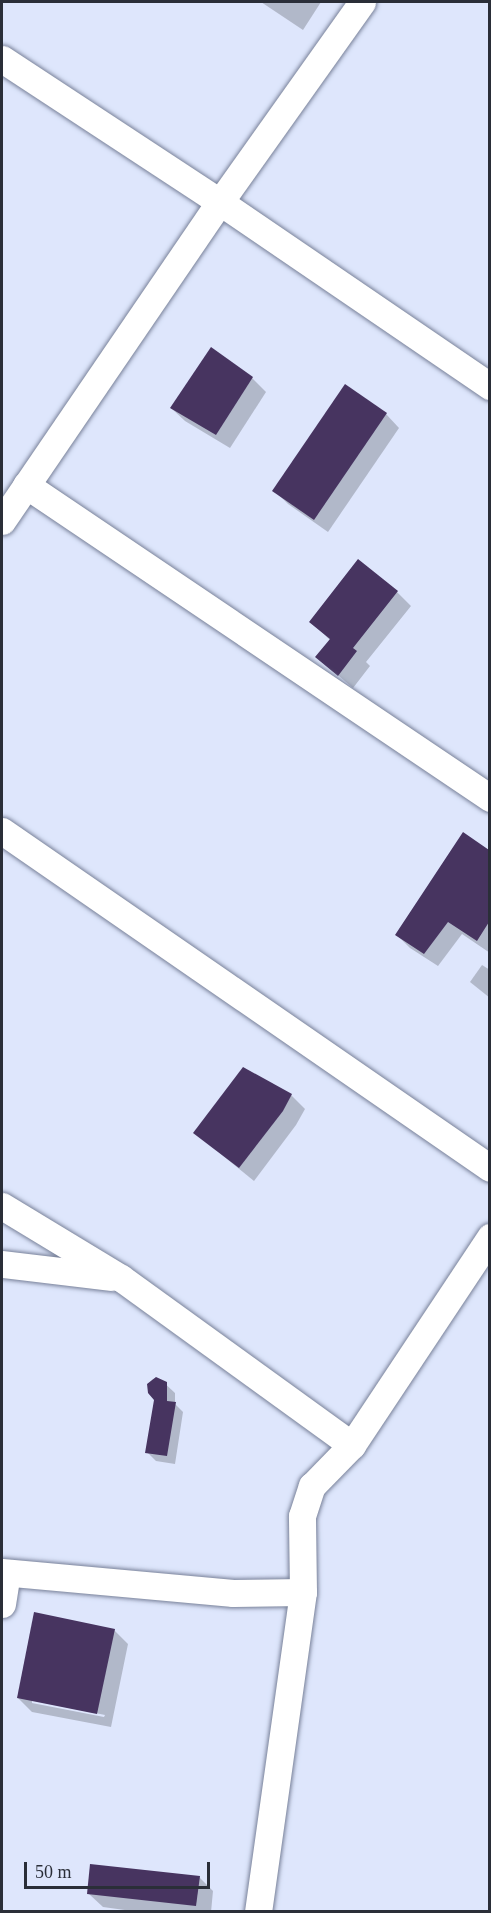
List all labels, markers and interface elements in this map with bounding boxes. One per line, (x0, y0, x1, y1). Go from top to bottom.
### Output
scale bar (27, 1850, 213, 1888)
text: 50 m (35, 1862, 72, 1882)

